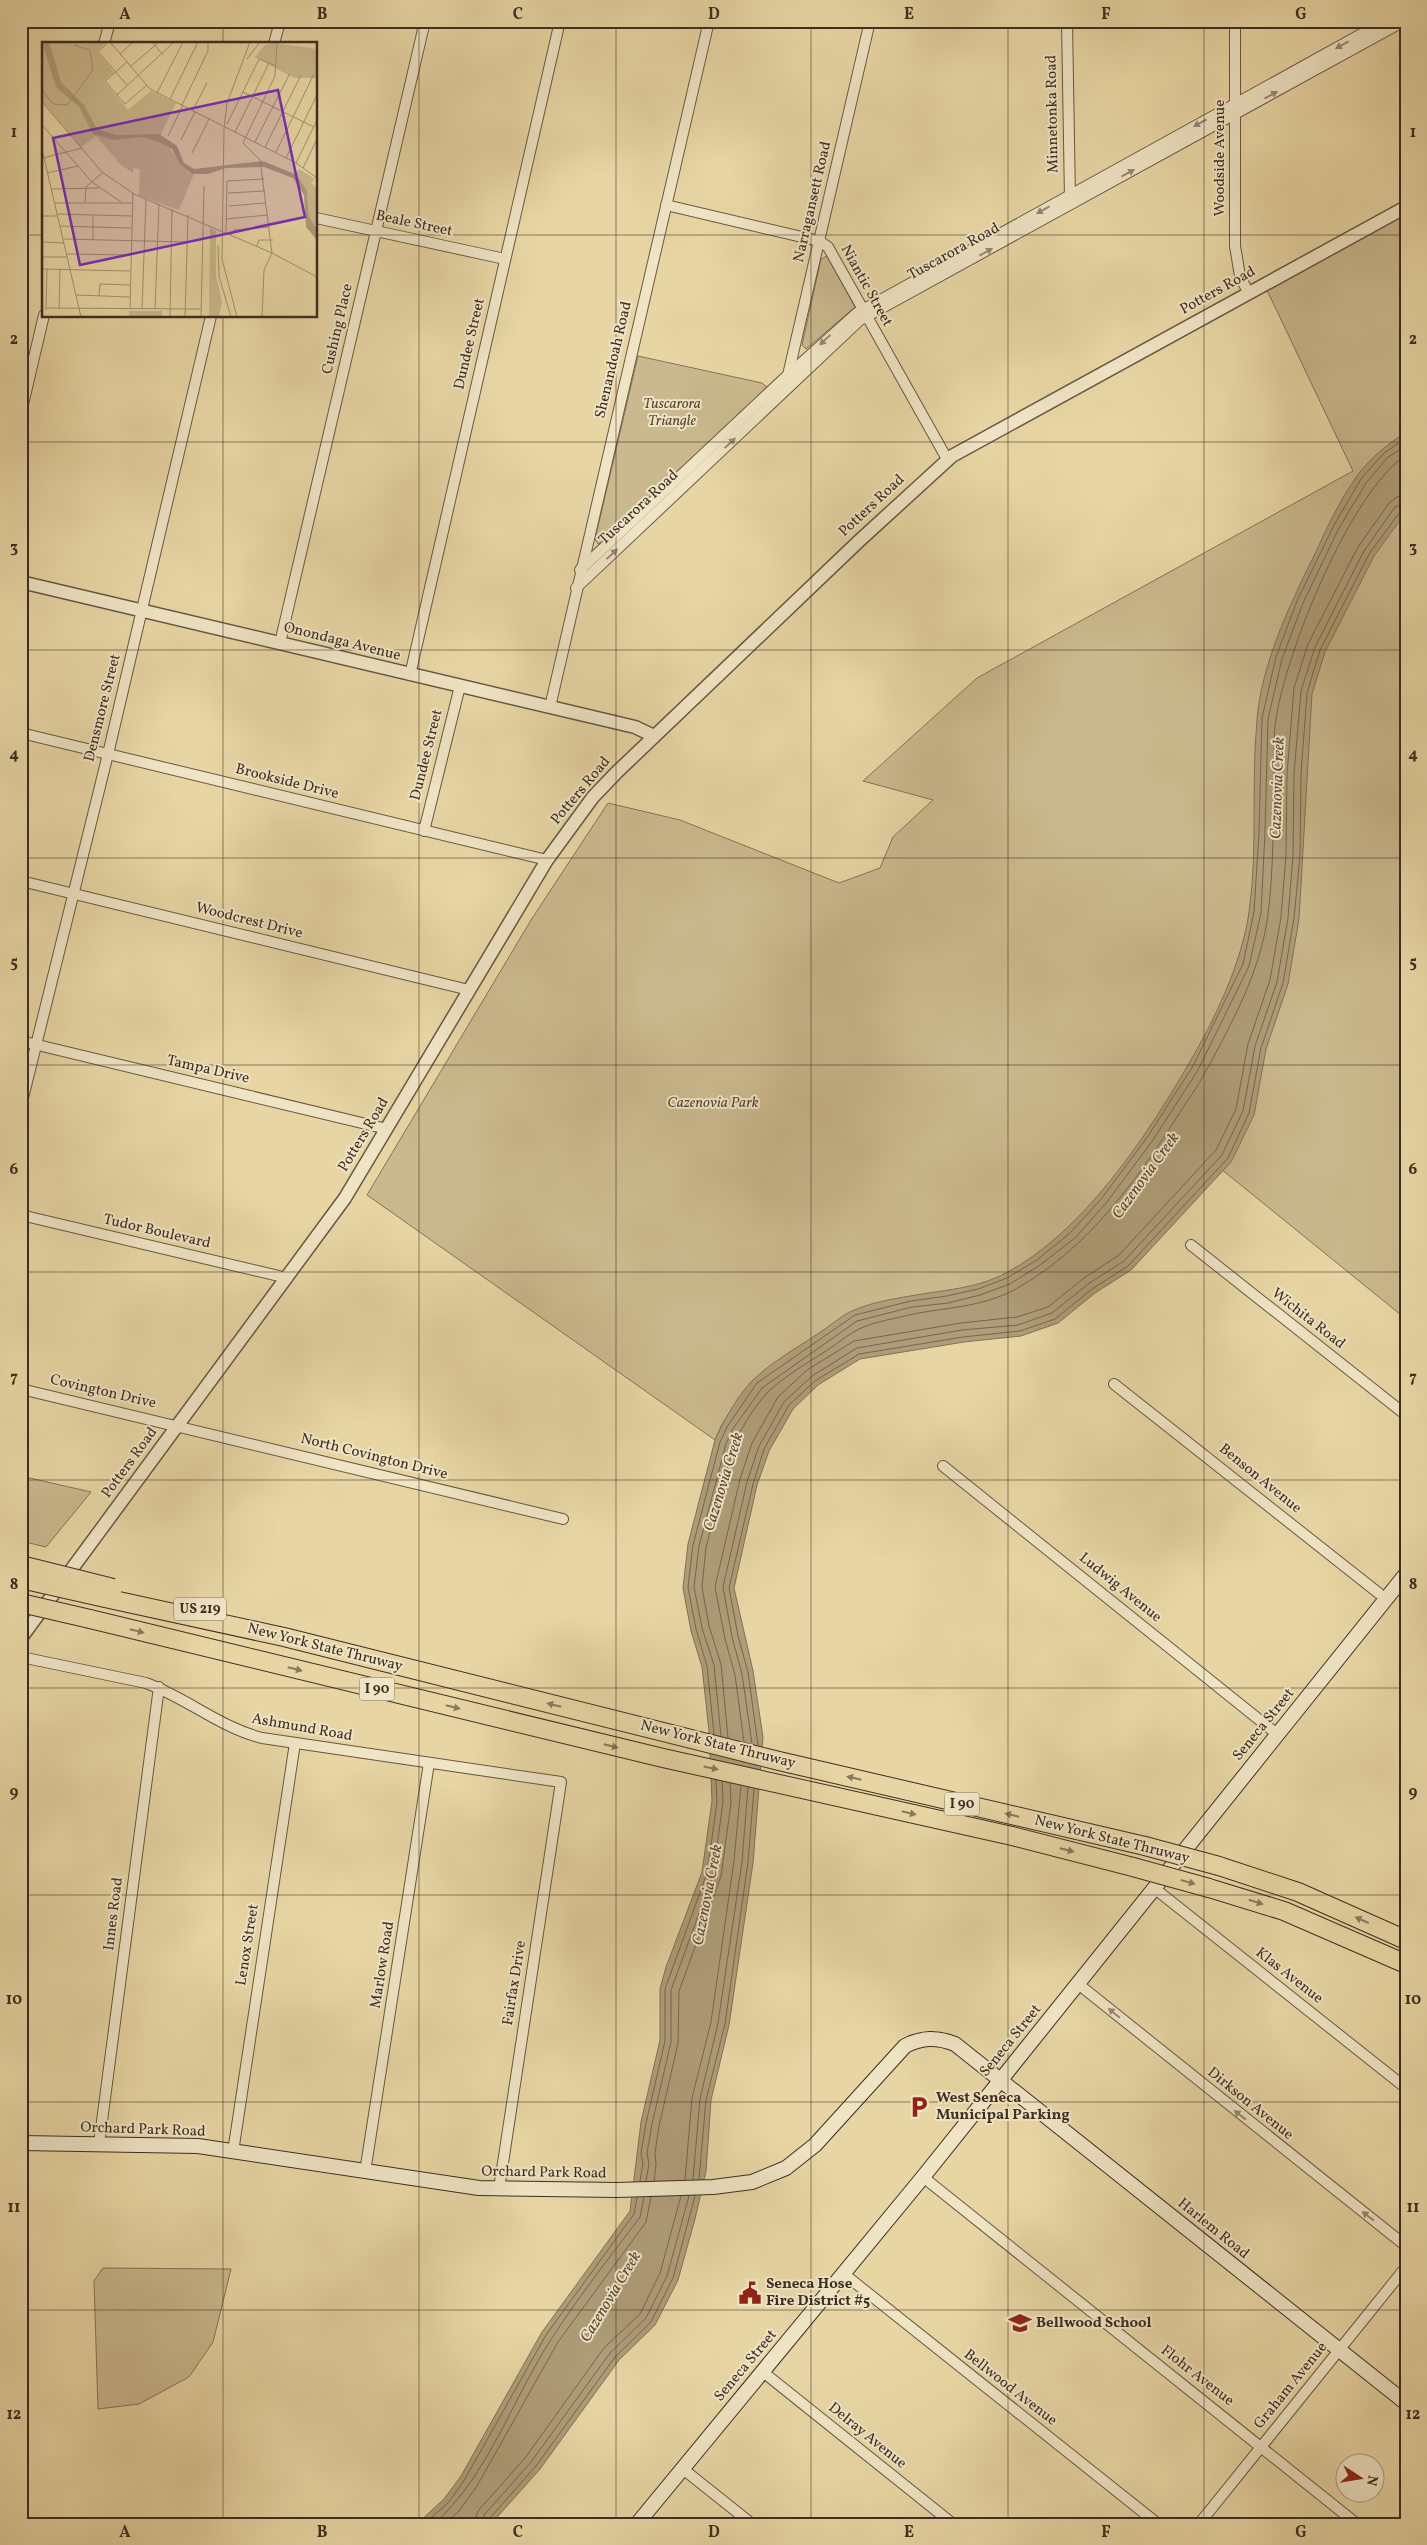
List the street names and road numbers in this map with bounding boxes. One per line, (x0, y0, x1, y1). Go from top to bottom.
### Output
street label: Minnetonka Road (1041, 55, 1065, 173)
street label: Woodside Avenue (1210, 100, 1231, 216)
street label: Narragansett Road (789, 139, 837, 265)
street label: Beale Street (374, 206, 454, 242)
street label: Tuscarora Road (904, 218, 1004, 286)
street label: Niantic Street (835, 241, 897, 331)
street label: Potters Road (1176, 262, 1260, 320)
street label: Cushing Place (317, 282, 359, 376)
street label: Dundee Street (449, 296, 491, 392)
street label: Shenandoah Road (590, 299, 638, 421)
street label: Tuscarora Road (595, 466, 683, 550)
street label: Potters Road (834, 470, 910, 542)
street label: Onondaga Avenue (281, 617, 403, 667)
street label: Densmore Street (79, 652, 127, 764)
street label: Dundee Street (406, 707, 448, 803)
street label: Potters Road (546, 752, 616, 830)
street label: Brookside Drive (233, 759, 341, 805)
street label: Woodcrest Drive (193, 898, 305, 944)
street label: Tampa Drive (165, 1050, 251, 1090)
street label: Potters Road (334, 1094, 394, 1176)
street label: Tudor Boulevard (101, 1209, 213, 1255)
street label: Wichita Road (1267, 1283, 1349, 1355)
street label: Covington Drive (48, 1370, 158, 1414)
street label: Potters Road (97, 1423, 163, 1503)
street label: North Covington Drive (298, 1429, 450, 1485)
street label: Benson Avenue (1214, 1439, 1306, 1519)
street label: Ludwig Avenue (1074, 1548, 1166, 1628)
road number: US 219 (174, 1598, 226, 1620)
street label: New York State Thruway (245, 1619, 405, 1677)
road number: I 90 (360, 1678, 394, 1700)
street label: Seneca Street (1228, 1684, 1300, 1766)
street label: Ashmund Road (250, 1709, 354, 1747)
street label: New York State Thruway (638, 1716, 798, 1774)
road number: I 90 (944, 1792, 980, 1816)
street label: New York State Thruway (1032, 1811, 1192, 1869)
street label: Innes Road (99, 1876, 129, 1952)
street label: Lenox Street (231, 1903, 265, 1987)
street label: Marlow Road (366, 1920, 400, 2010)
street label: Fairfax Drive (498, 1939, 532, 2027)
street label: Klas Avenue (1251, 1943, 1327, 2009)
street label: Seneca Street (975, 2000, 1047, 2082)
street label: Dirkson Avenue (1202, 2063, 1298, 2145)
street label: Orchard Park Road (80, 2117, 206, 2143)
street label: Orchard Park Road (481, 2161, 607, 2185)
street label: Harlem Road (1173, 2194, 1253, 2264)
street label: Seneca Street (710, 2326, 782, 2406)
street label: Graham Avenue (1249, 2338, 1333, 2434)
street label: Flohr Avenue (1156, 2341, 1238, 2411)
street label: Bellwood Avenue (959, 2345, 1061, 2431)
street label: Delray Avenue (823, 2398, 911, 2474)

